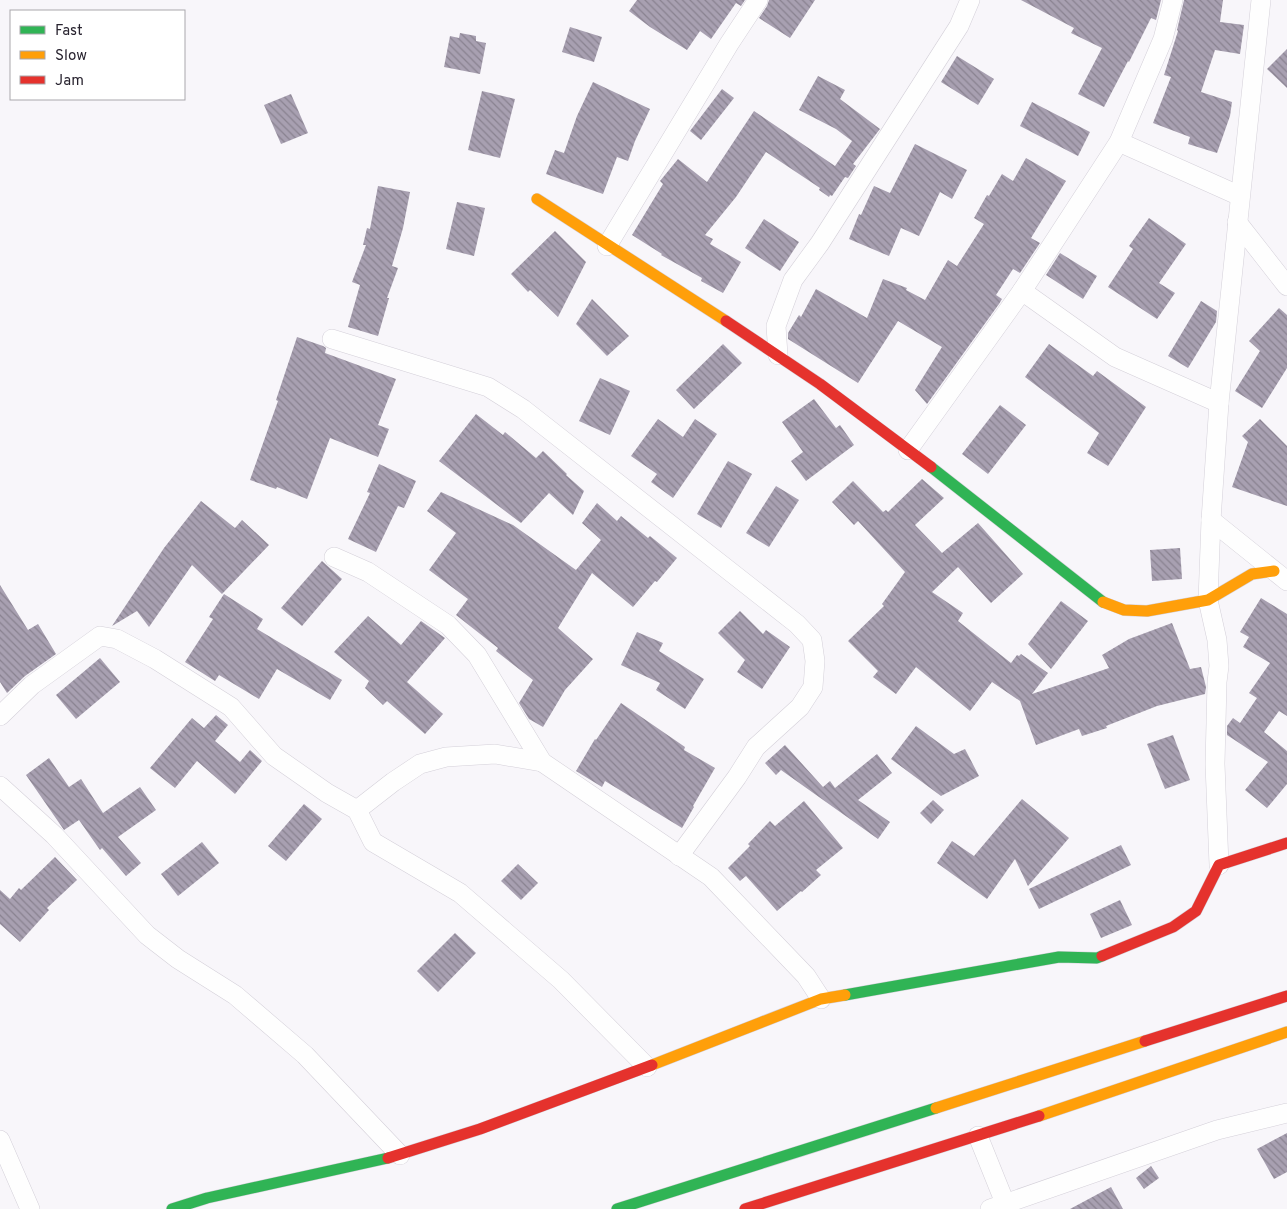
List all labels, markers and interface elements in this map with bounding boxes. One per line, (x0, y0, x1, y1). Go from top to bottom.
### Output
legend (10, 10, 185, 100)
text: Fast (55, 22, 83, 41)
text: Slow (55, 47, 87, 66)
text: Jam (55, 72, 84, 91)

